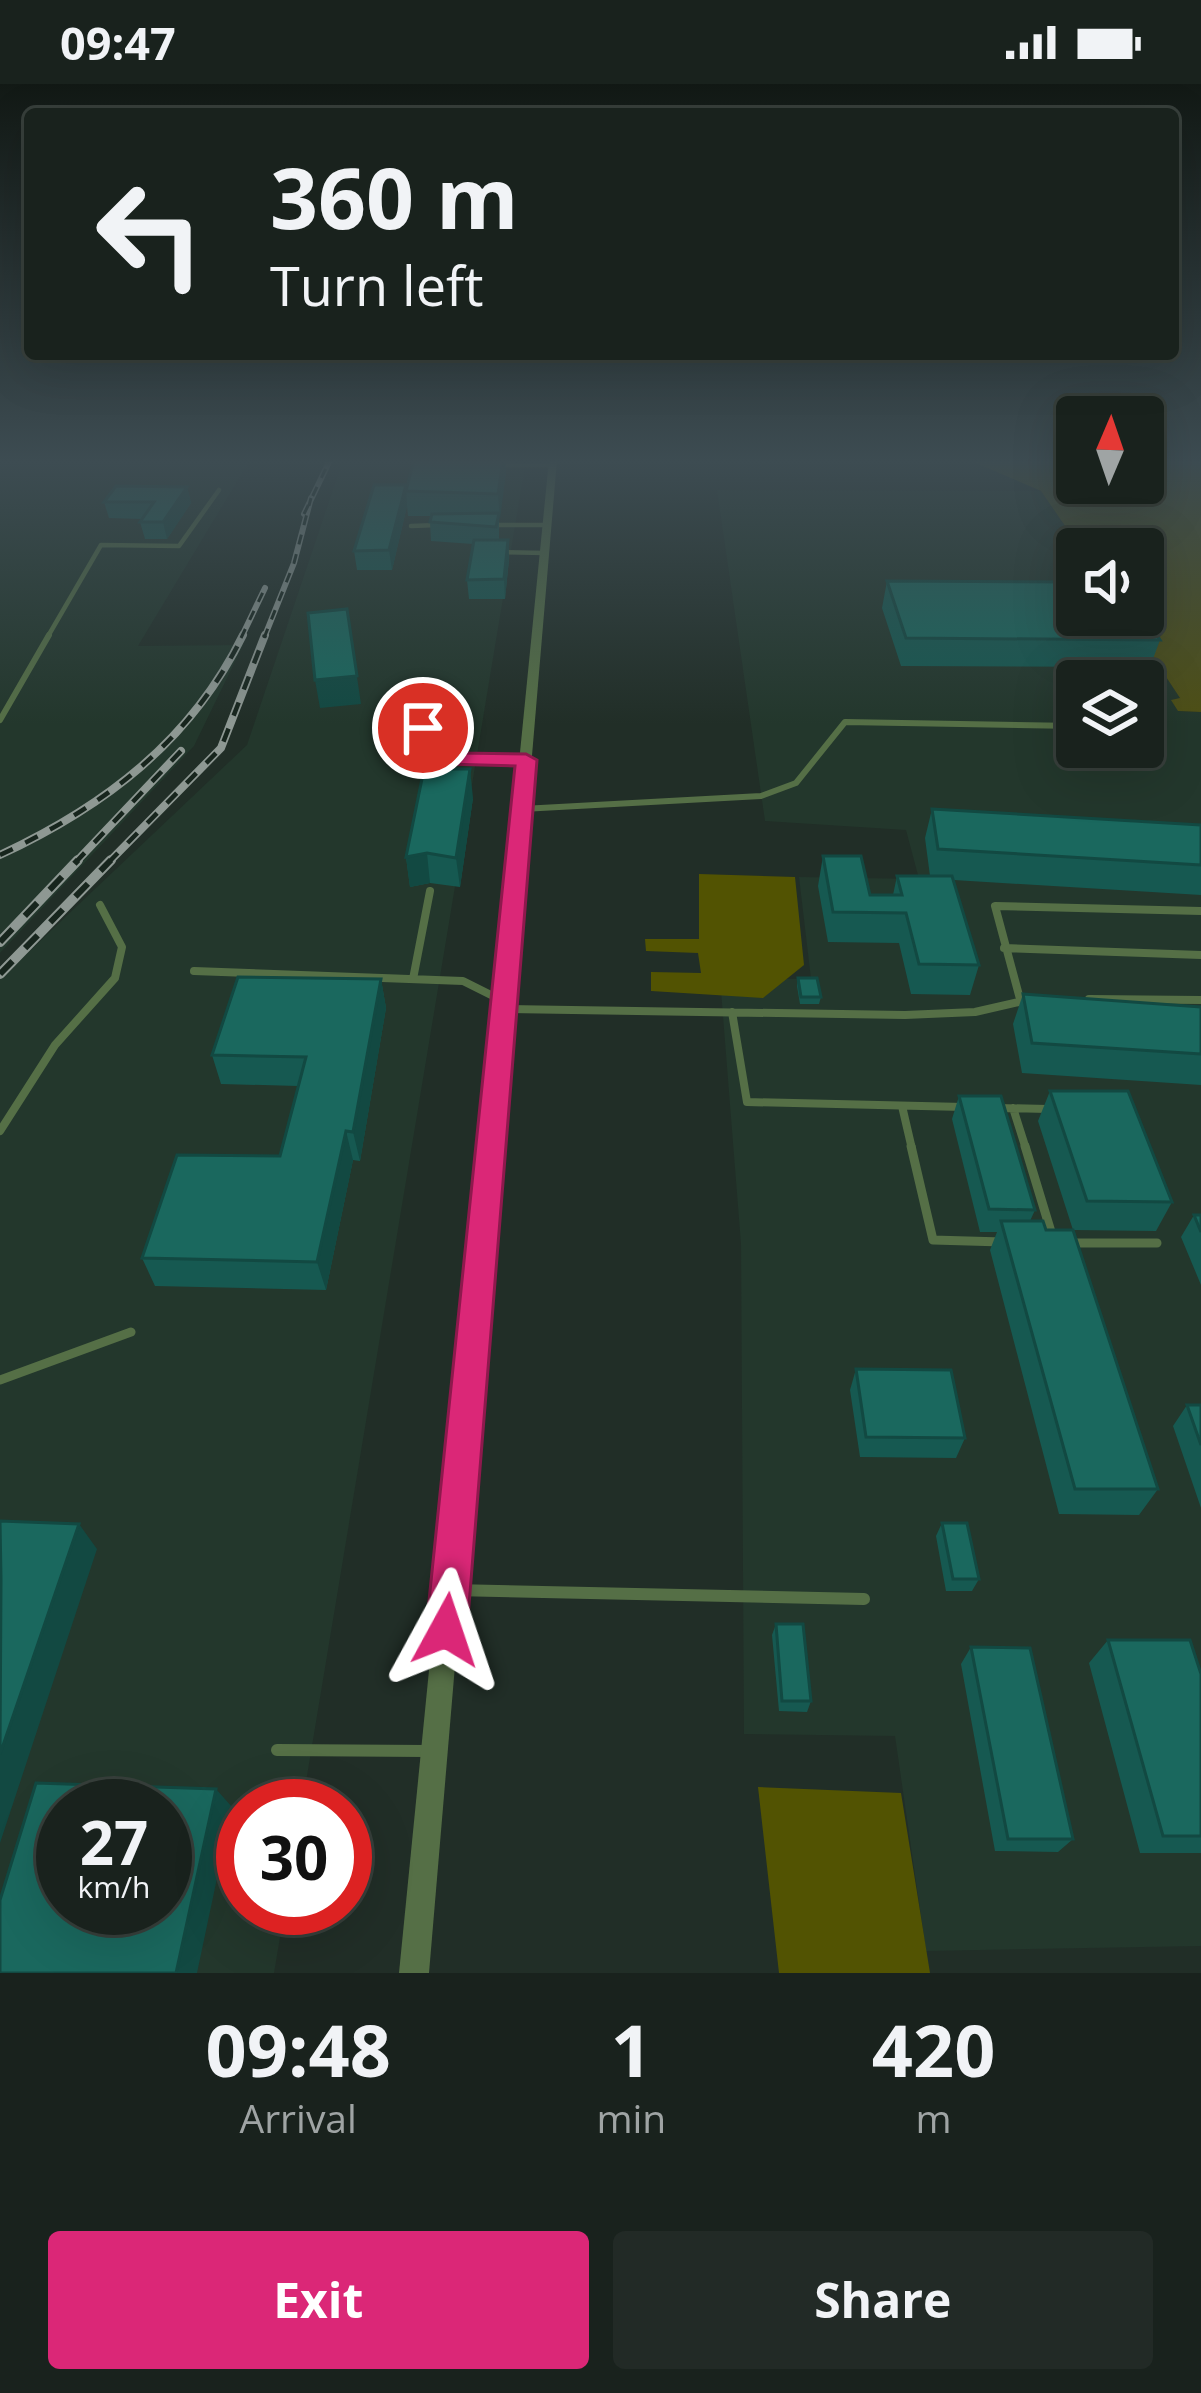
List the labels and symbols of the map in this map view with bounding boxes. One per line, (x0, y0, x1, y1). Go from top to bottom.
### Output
north arrow (1056, 396, 1164, 504)
pin (372, 677, 474, 779)
position arrow (383, 1567, 509, 1693)
speed limit sign: 30 (216, 1779, 372, 1935)

